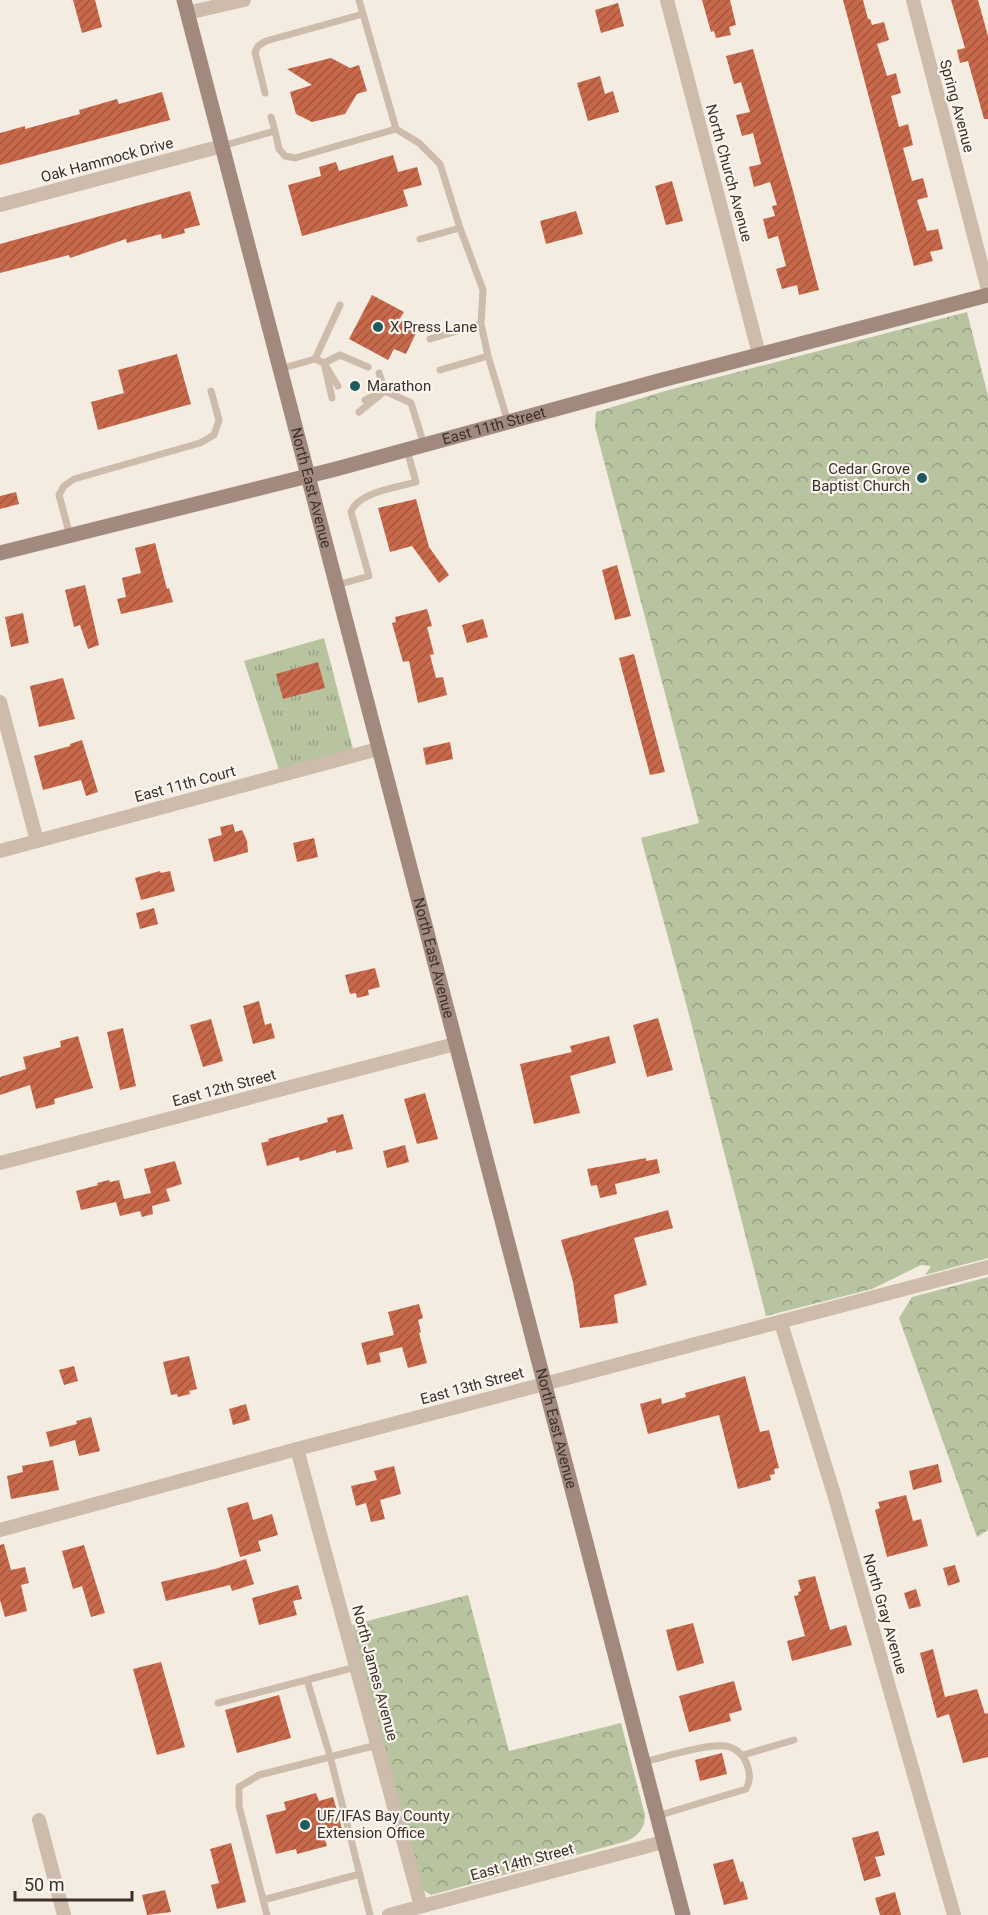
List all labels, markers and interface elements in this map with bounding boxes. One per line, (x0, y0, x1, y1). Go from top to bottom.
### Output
street label: Spring Avenue (936, 58, 978, 155)
street label: North Church Avenue (702, 102, 756, 244)
street label: Oak Hammock Drive (39, 134, 175, 186)
place label: X Press Lane (390, 318, 477, 336)
marker: X Press Lane (371, 320, 385, 334)
place label: Marathon (367, 377, 431, 395)
marker: Marathon (348, 379, 362, 393)
street label: East 11th Street (440, 403, 548, 449)
street label: North East Avenue (287, 426, 335, 550)
place label: Cedar Grove Baptist Church (812, 460, 910, 495)
marker: Cedar Grove Baptist Church (915, 471, 929, 485)
street label: East 11th Court (133, 762, 238, 806)
street label: North East Avenue (409, 896, 458, 1020)
street label: East 12th Street (170, 1066, 278, 1110)
street label: East 13th Street (418, 1364, 526, 1408)
street label: North East Avenue (532, 1366, 581, 1491)
street label: North Gray Avenue (859, 1552, 911, 1676)
street label: North James Avenue (348, 1603, 402, 1743)
place label: UF/IFAS Bay County Extension Office (317, 1807, 450, 1842)
marker: UF/IFAS Bay County Extension Office (298, 1818, 312, 1832)
street label: East 14th Street (468, 1840, 576, 1884)
scale bar (15, 1864, 132, 1902)
text: 50 m (24, 1874, 64, 1895)

